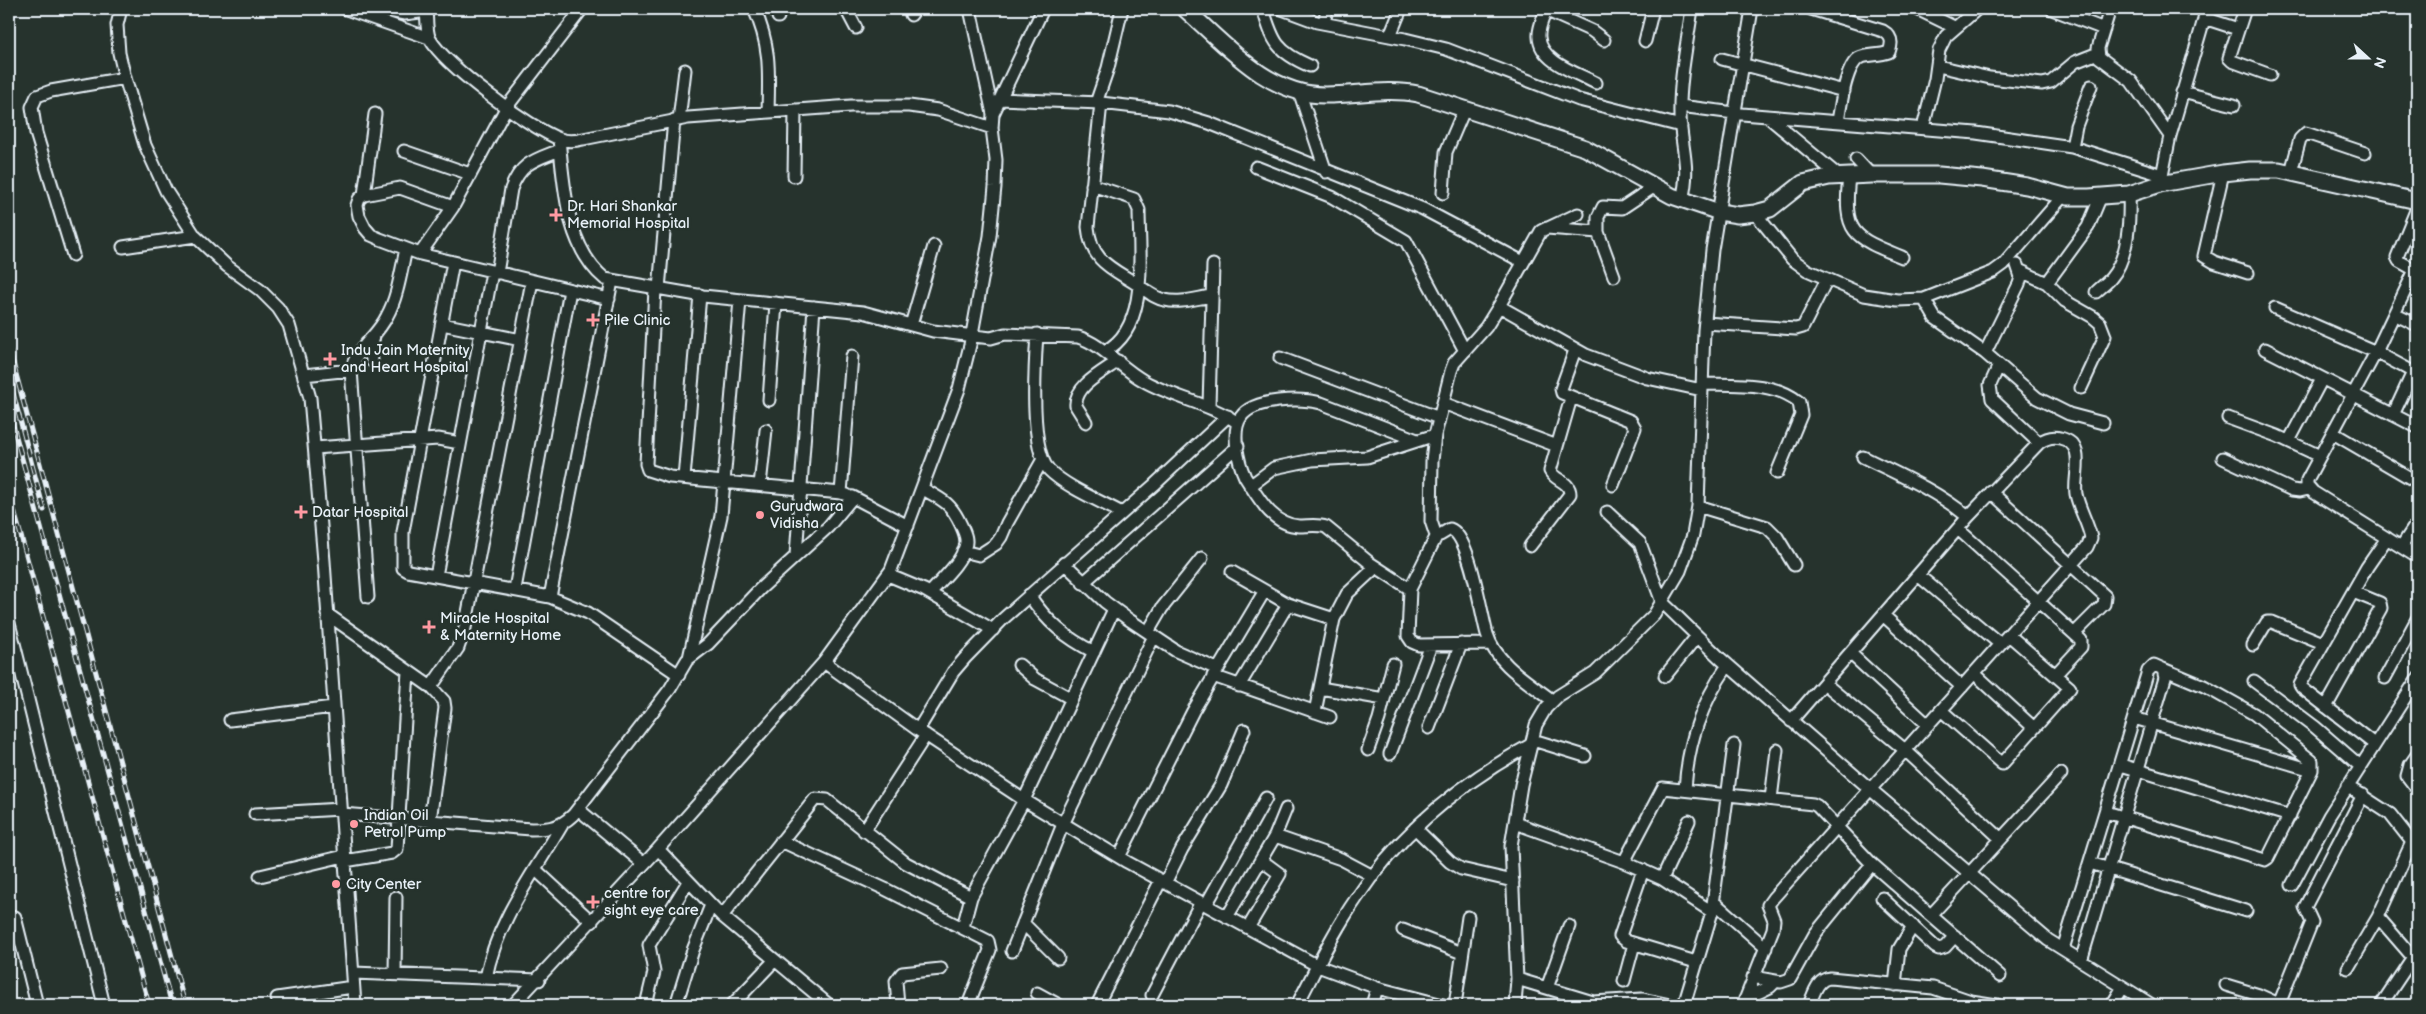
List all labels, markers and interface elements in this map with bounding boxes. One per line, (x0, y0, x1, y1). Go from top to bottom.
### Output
north arrow (2344, 32, 2394, 82)
text: N (2370, 55, 2389, 70)
place label: Dr. Hari Shankar Memorial Hospital (567, 197, 690, 233)
marker: Dr. Hari Shankar Memorial Hospital (549, 208, 563, 222)
place label: Pile Clinic (604, 311, 671, 330)
marker: Pile Clinic (586, 313, 600, 327)
place label: Indu Jain Maternity and Heart Hospital (341, 341, 470, 377)
marker: Indu Jain Maternity and Heart Hospital (323, 352, 337, 366)
place label: Gurudwara Vidisha (770, 497, 843, 533)
place label: Datar Hospital (312, 503, 408, 522)
marker: Datar Hospital (294, 505, 308, 519)
marker: Gurudwara Vidisha (754, 509, 766, 521)
place label: Miracle Hospital & Maternity Home (440, 609, 561, 645)
marker: Miracle Hospital & Maternity Home (422, 620, 436, 634)
place label: Indian Oil Petrol Pump (364, 806, 447, 842)
marker: Indian Oil Petrol Pump (348, 818, 360, 830)
place label: City Center (346, 875, 422, 894)
marker: City Center (330, 878, 342, 890)
place label: centre for sight eye care (604, 884, 699, 920)
marker: centre for sight eye care (586, 895, 600, 909)

